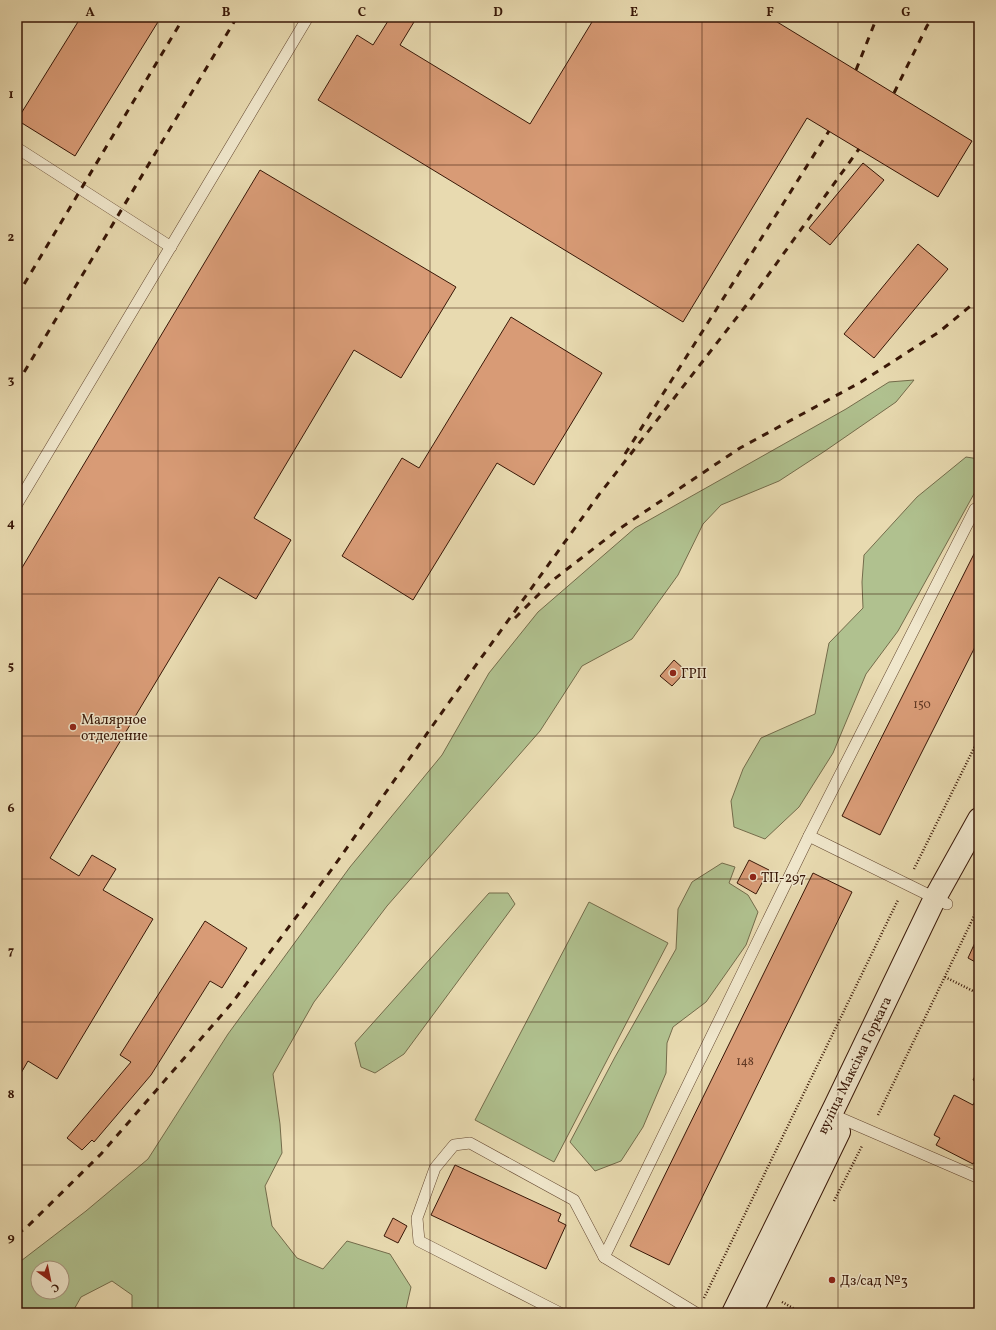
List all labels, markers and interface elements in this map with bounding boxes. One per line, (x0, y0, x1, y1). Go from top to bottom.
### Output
text: A (85, 4, 95, 22)
text: B (222, 4, 231, 22)
text: C (358, 4, 366, 22)
text: D (493, 4, 503, 22)
text: E (630, 4, 638, 22)
text: F (766, 4, 774, 22)
text: G (901, 4, 911, 22)
text: 1 (8, 86, 14, 104)
text: 2 (8, 229, 15, 247)
text: 3 (8, 372, 15, 390)
text: 4 (7, 515, 15, 533)
text: 5 (8, 658, 14, 676)
place label: ГРП (681, 665, 707, 684)
marker: ГРП (668, 668, 678, 678)
house number: 150 (913, 697, 931, 713)
place label: Малярное отделение (81, 711, 148, 746)
marker: Малярное отделение (68, 722, 78, 732)
text: 6 (7, 800, 15, 818)
place label: ТП-297 (761, 869, 806, 888)
marker: ТП-297 (748, 872, 758, 882)
text: 7 (8, 943, 14, 961)
street label: вуліца Максіма Горкага (814, 994, 897, 1138)
house number: 148 (736, 1054, 754, 1070)
text: 8 (7, 1086, 15, 1104)
text: 9 (7, 1229, 15, 1247)
north arrow (30, 1260, 70, 1300)
place label: Дз/сад №3 (840, 1272, 908, 1291)
marker: Дз/сад №3 (827, 1275, 837, 1285)
text: С (48, 1279, 62, 1295)

